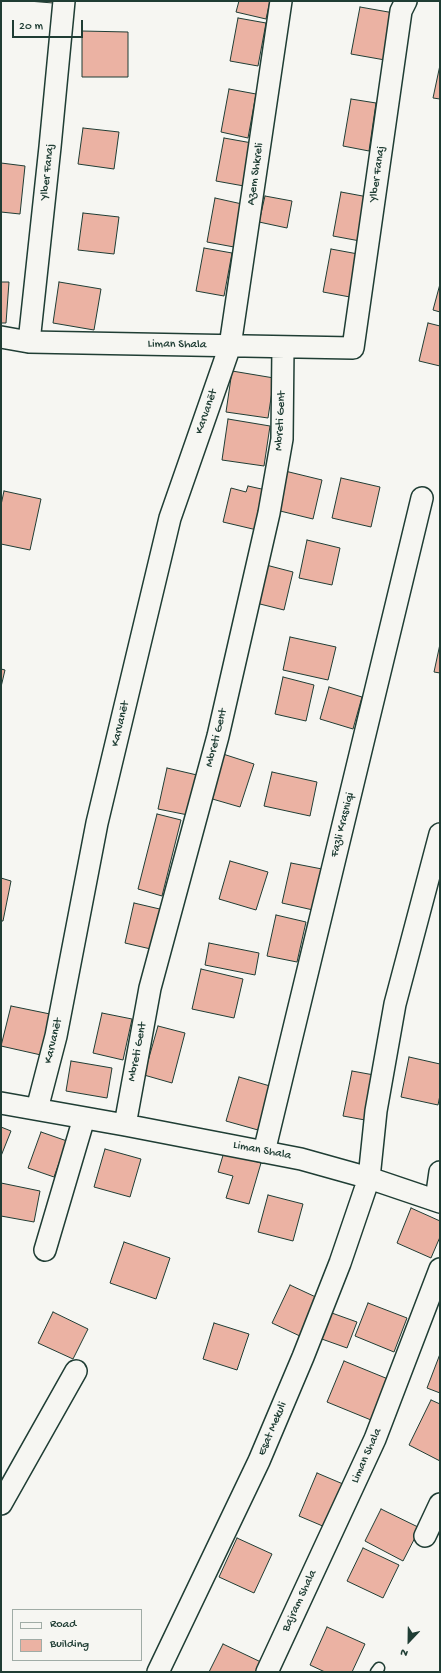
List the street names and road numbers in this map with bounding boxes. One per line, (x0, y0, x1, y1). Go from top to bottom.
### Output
street label: Azem Shkreli (244, 142, 268, 206)
street label: Ylber Fanaj (38, 143, 58, 201)
street label: Ylber Fanaj (367, 145, 389, 203)
street label: Liman Shala (148, 337, 206, 353)
street label: Karvanët (193, 388, 221, 436)
street label: Mbreti Gent (272, 391, 290, 451)
street label: Karvanët (109, 700, 133, 748)
street label: Mbreti Gent (203, 707, 231, 769)
street label: Fazli Krasniqi (328, 791, 358, 859)
street label: Karvanët (42, 1017, 66, 1065)
street label: Mbreti Gent (125, 1021, 151, 1083)
street label: Liman Shala (232, 1138, 292, 1164)
street label: Esat Mekuli (255, 1400, 291, 1458)
street label: Liman Shala (348, 1426, 386, 1486)
street label: Bajram Shala (279, 1568, 321, 1634)

